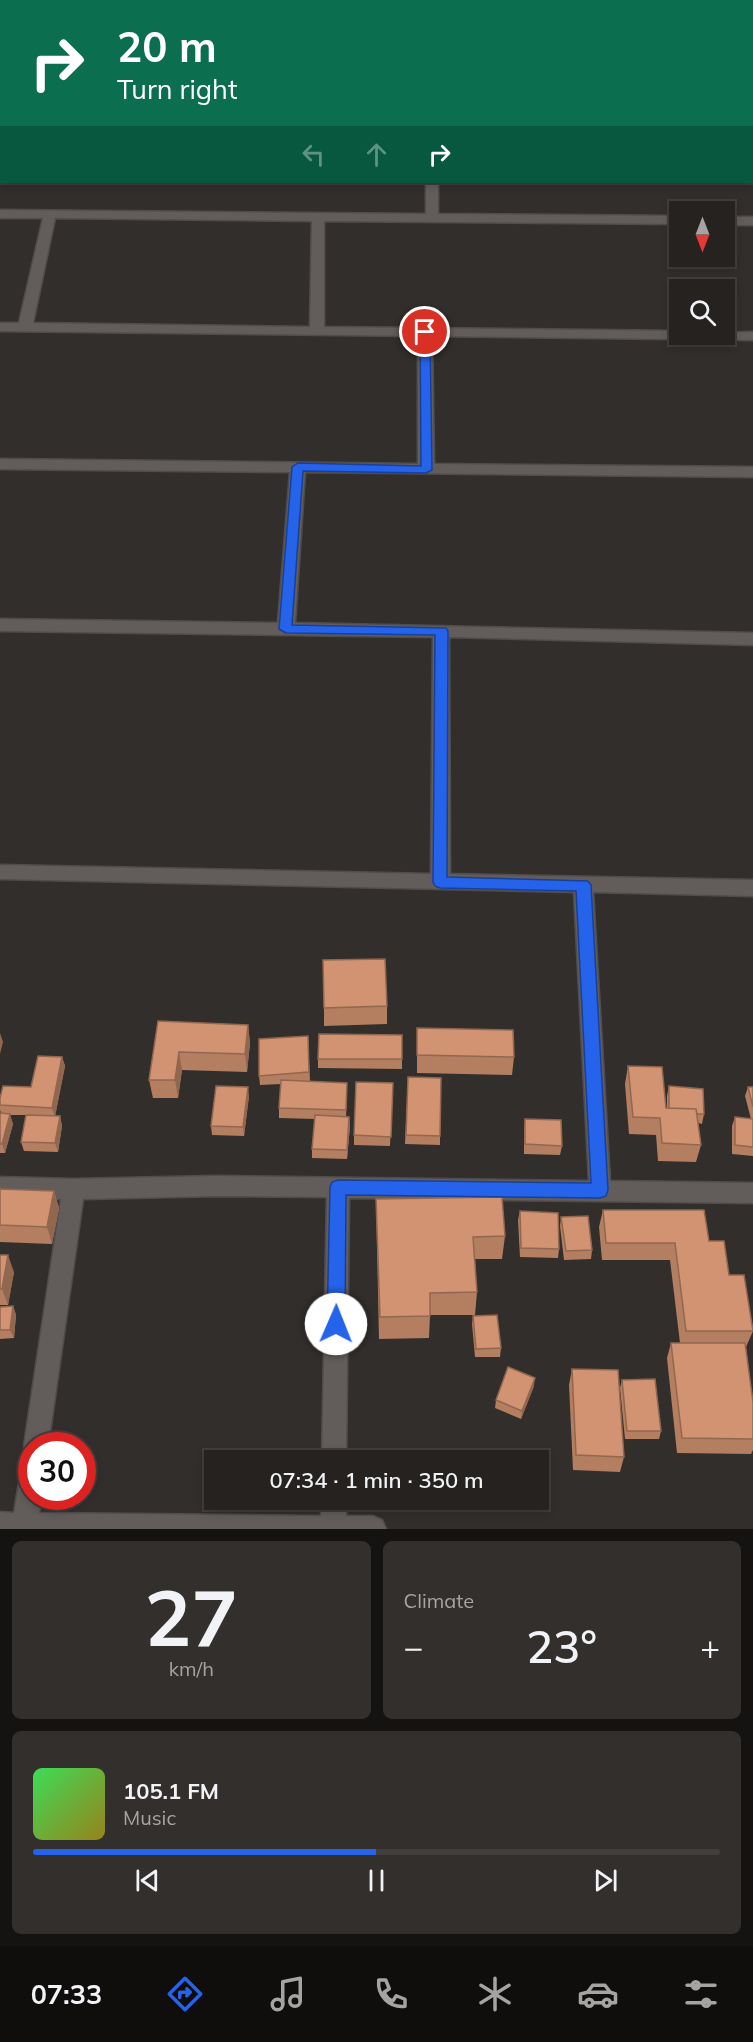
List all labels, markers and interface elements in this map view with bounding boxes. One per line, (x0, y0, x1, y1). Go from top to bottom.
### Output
text: 20 m (117, 20, 217, 73)
icon: right (18, 24, 96, 102)
text: Turn right (117, 72, 237, 106)
icon: left (297, 138, 330, 171)
icon: ahead (360, 138, 393, 171)
icon: right (423, 138, 456, 171)
north arrow (669, 201, 735, 267)
map controls (669, 201, 735, 345)
button: search (669, 279, 735, 345)
pin (399, 306, 450, 357)
icon: arrive (408, 315, 441, 348)
position arrow (304, 1292, 368, 1356)
speed limit sign: 30 (18, 1432, 96, 1510)
text: 07:34 · 1 min · 350 m (269, 1466, 484, 1494)
text: 27 (144, 1568, 238, 1666)
text: Climate (404, 1588, 474, 1613)
text: 23° (526, 1618, 597, 1674)
text: − (404, 1626, 423, 1667)
text: + (700, 1626, 720, 1667)
text: km/h (169, 1656, 214, 1681)
text: 105.1 FM (123, 1777, 219, 1805)
text: Music (123, 1805, 176, 1830)
icon: previous (131, 1864, 164, 1897)
icon: pause (360, 1864, 393, 1897)
icon: next (589, 1864, 622, 1897)
icon: directions (164, 1973, 206, 2015)
icon: music (267, 1973, 309, 2015)
icon: phone (370, 1973, 412, 2015)
icon: climate (474, 1973, 516, 2015)
icon: car (577, 1973, 619, 2015)
icon: filters (680, 1973, 722, 2015)
text: 07:33 (31, 1977, 102, 2011)

